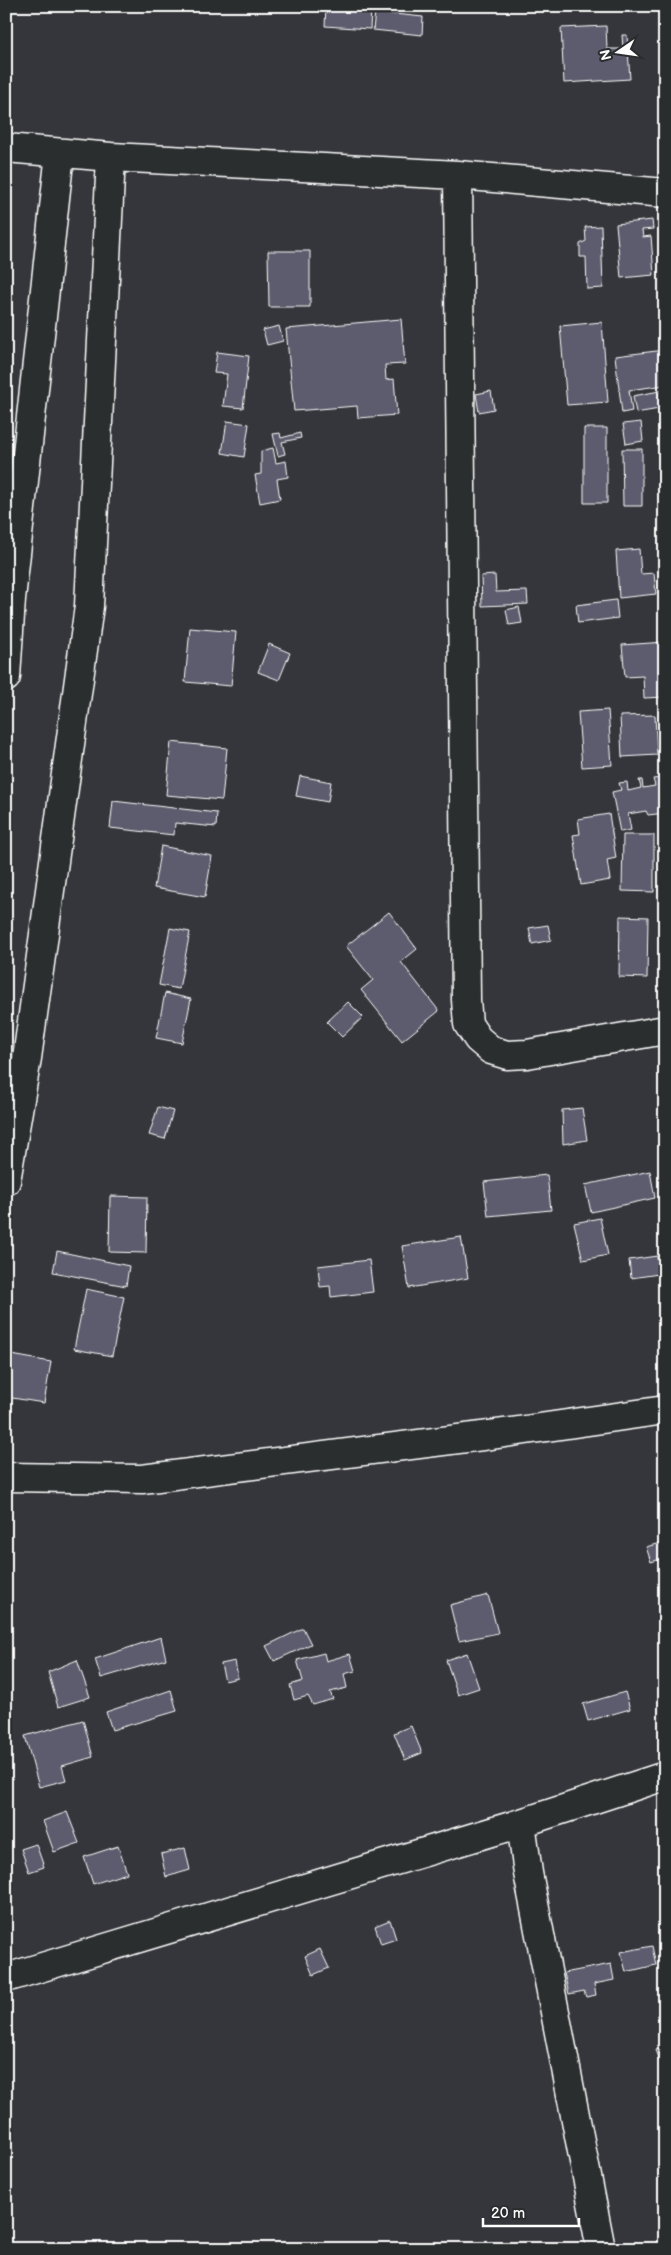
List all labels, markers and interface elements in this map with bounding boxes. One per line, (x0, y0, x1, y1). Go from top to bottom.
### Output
north arrow (594, 28, 644, 78)
text: N (596, 48, 615, 62)
scale bar (483, 2195, 580, 2227)
text: 20 m (491, 2204, 525, 2223)

